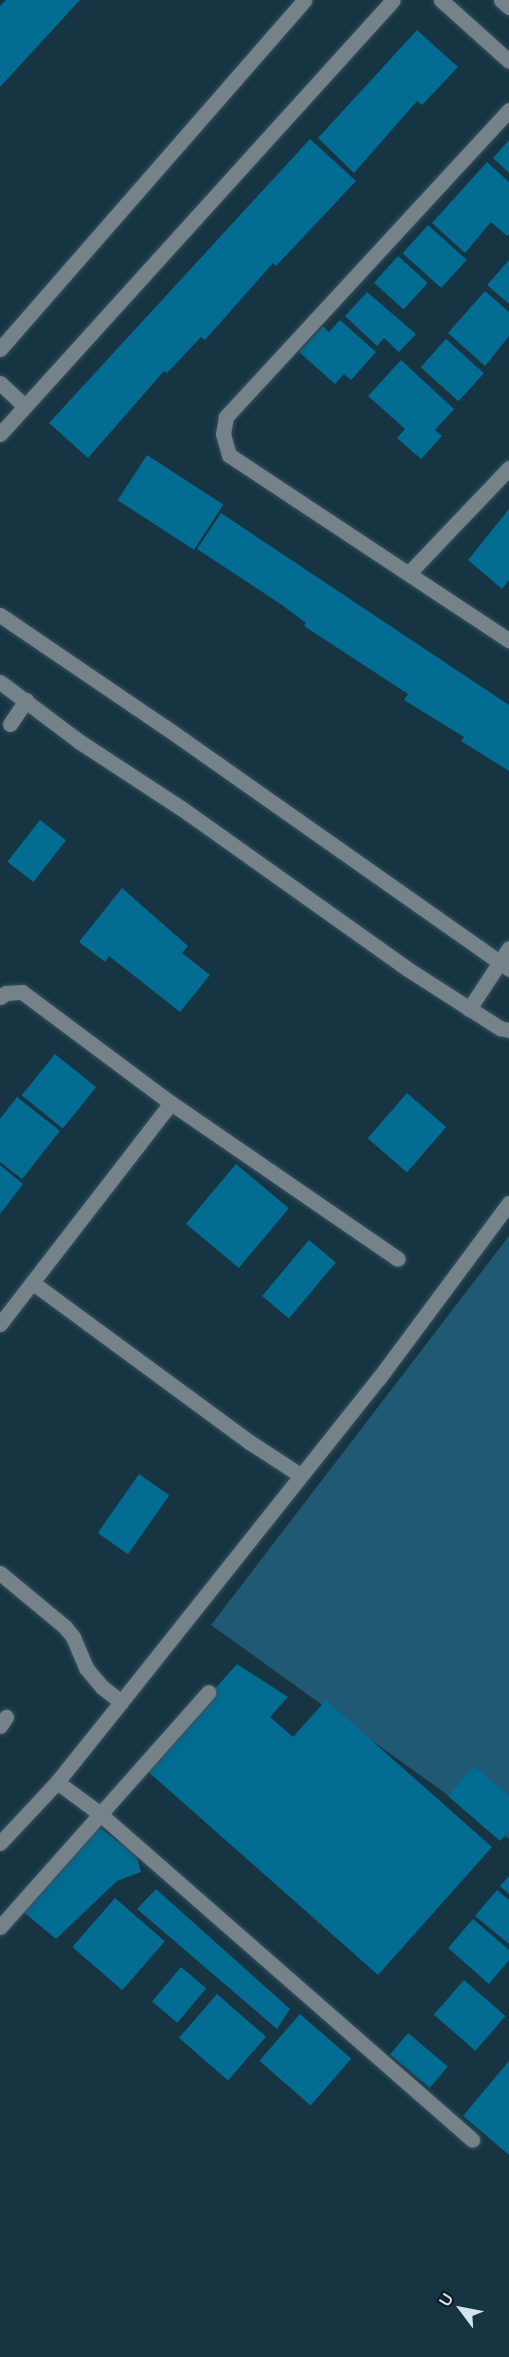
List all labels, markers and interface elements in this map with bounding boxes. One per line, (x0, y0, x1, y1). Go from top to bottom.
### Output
north arrow (431, 2279, 491, 2339)
text: U (434, 2289, 457, 2310)

